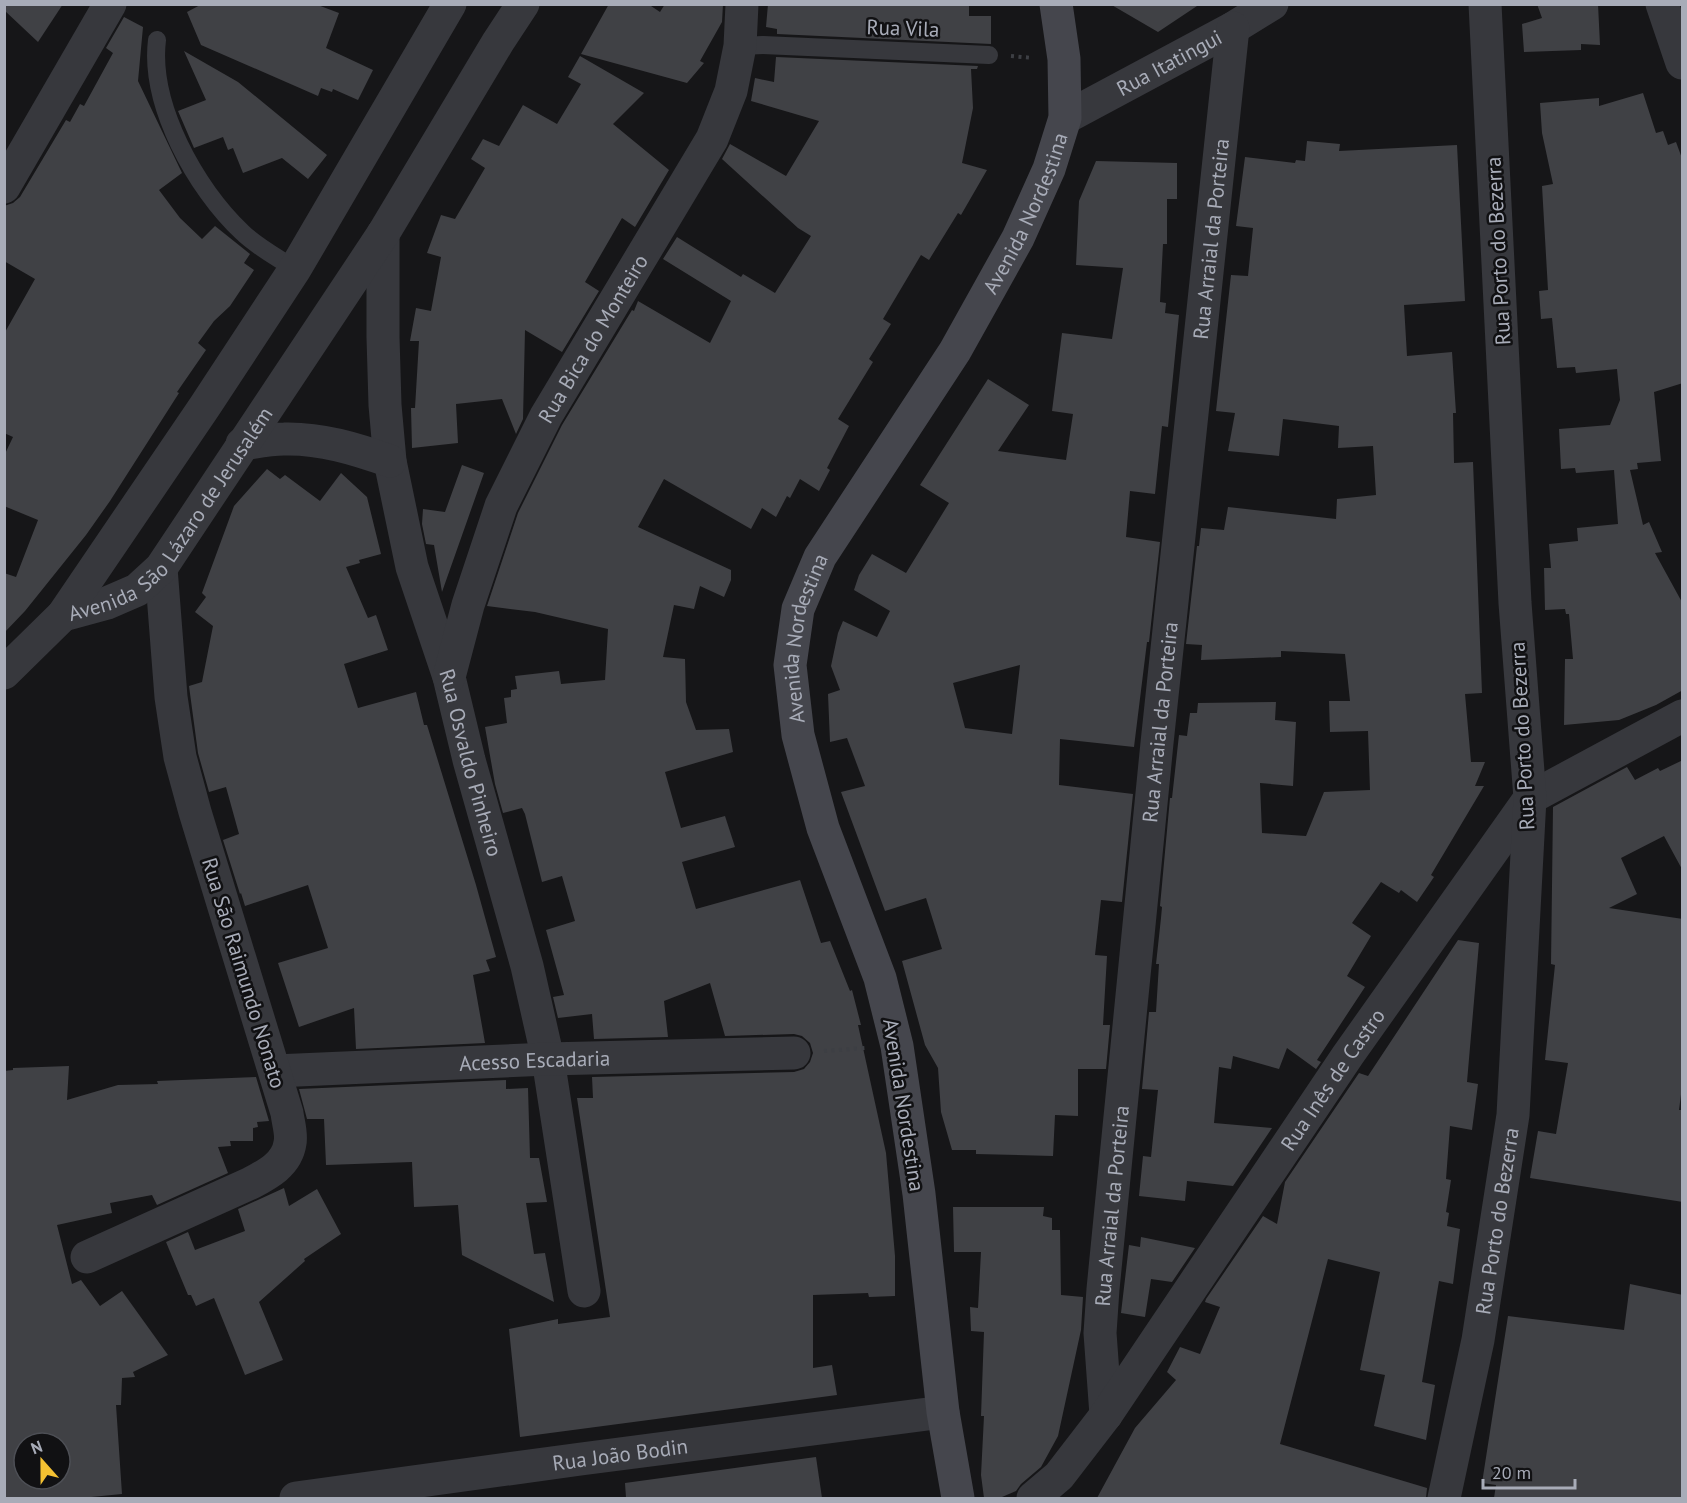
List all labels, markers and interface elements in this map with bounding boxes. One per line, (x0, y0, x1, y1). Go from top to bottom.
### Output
street label: Rua Vila (866, 13, 940, 43)
street label: Rua Itatingui (1112, 23, 1226, 102)
street label: Avenida Nordestina (976, 129, 1073, 298)
street label: Rua Arraial da Porteira (1186, 137, 1235, 341)
street label: Rua Porto do Bezerra (1480, 156, 1516, 346)
street label: Rua Bica do Monteiro (532, 249, 654, 428)
street label: Avenida São Lázaro de Jerusalém (65, 401, 278, 626)
street label: Avenida Nordestina (776, 549, 834, 725)
street label: Rua Arraial da Porteira (1136, 620, 1183, 824)
street label: Rua Porto do Bezerra (1504, 641, 1540, 831)
street label: Rua Osvaldo Pinheiro (434, 665, 509, 859)
street label: Rua São Raimundo Nonato (196, 854, 292, 1092)
street label: Rua Inês de Castro (1274, 1003, 1390, 1156)
street label: Avenida Nordestina (877, 1017, 931, 1193)
street label: Acesso Escadaria (459, 1044, 611, 1076)
street label: Rua Arraial da Porteira (1088, 1104, 1135, 1307)
street label: Rua Porto do Bezerra (1469, 1126, 1524, 1316)
north arrow (12, 1431, 72, 1491)
street label: Rua João Bodin (551, 1432, 689, 1476)
text: N (28, 1436, 45, 1458)
scale bar (1483, 1452, 1574, 1490)
text: 20 m (1492, 1461, 1531, 1484)

